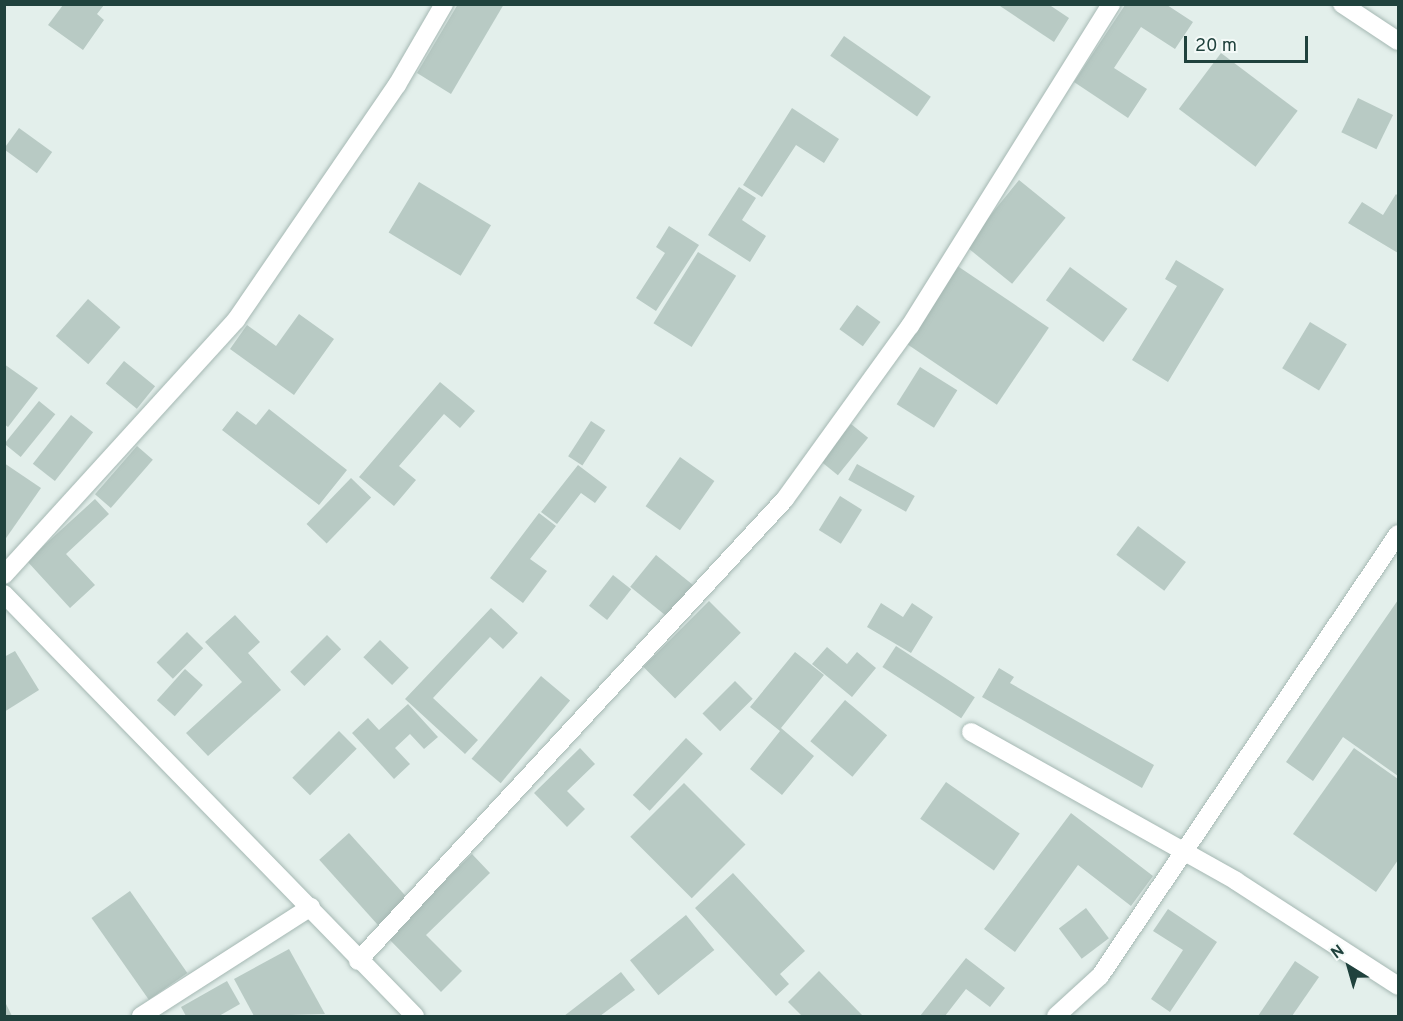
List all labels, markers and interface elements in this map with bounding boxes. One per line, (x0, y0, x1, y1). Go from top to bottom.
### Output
scale bar (1187, 24, 1312, 62)
text: 20 m (1195, 35, 1237, 58)
north arrow (1319, 937, 1379, 997)
text: N (1328, 941, 1349, 964)

